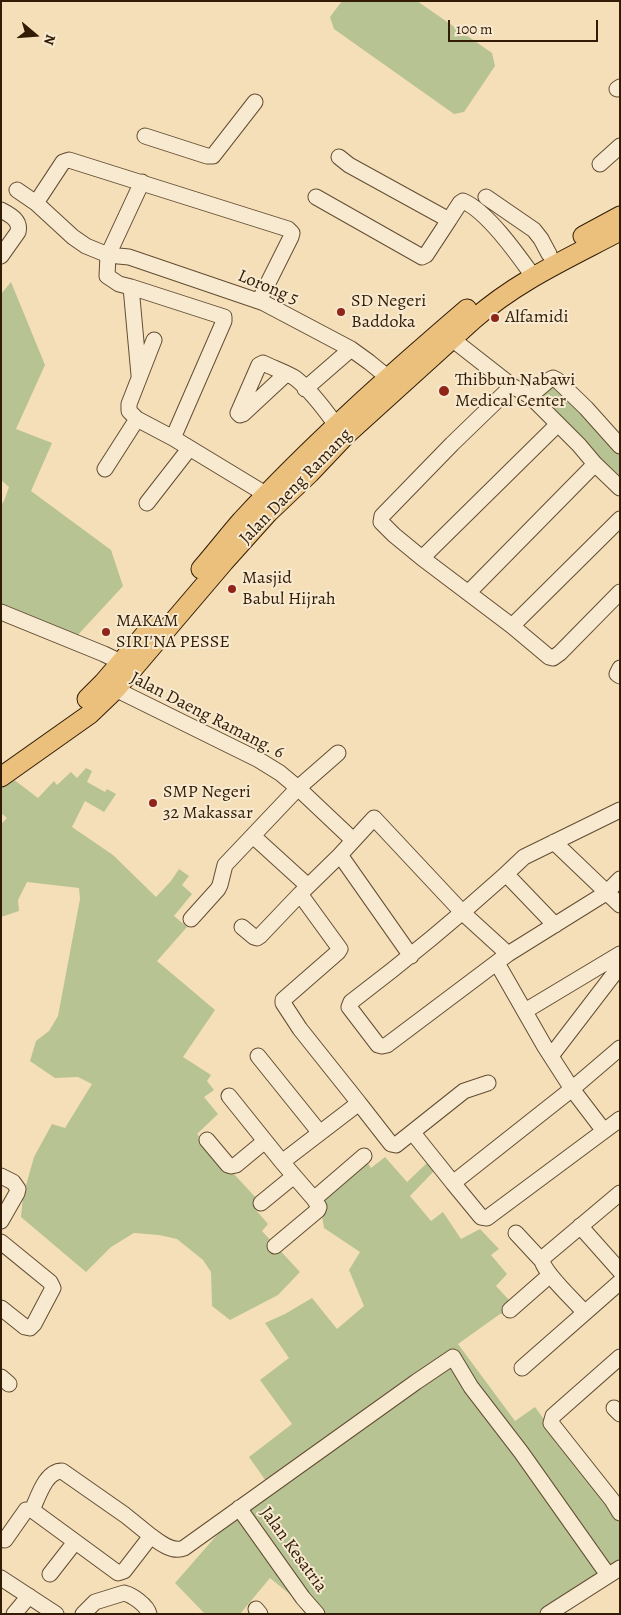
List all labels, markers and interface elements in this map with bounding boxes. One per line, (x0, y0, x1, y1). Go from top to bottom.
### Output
north arrow (10, 10, 60, 60)
scale bar (451, 10, 601, 42)
text: 100 m (456, 19, 493, 39)
text: N (39, 32, 60, 48)
street label: Lorong 5 (234, 266, 302, 310)
place label: SD Negeri Baddoka (351, 291, 426, 334)
marker: SD Negeri Baddoka (335, 306, 347, 318)
place label: Alfamidi (505, 307, 568, 329)
marker: Alfamidi (489, 312, 501, 324)
place label: Thibbun Nabawi Medical Center (455, 370, 575, 412)
marker: Thibbun Nabawi Medical Center (437, 384, 451, 398)
street label: Jalan Daeng Ramang (235, 425, 357, 549)
place label: Masjid Babul Hijrah (242, 568, 336, 610)
marker: Masjid Babul Hijrah (226, 583, 238, 595)
place label: MAKAM SIRI'NA PESSE (116, 611, 230, 654)
marker: MAKAM SIRI'NA PESSE (100, 626, 112, 638)
street label: Jalan Daeng Ramang. 6 (126, 668, 288, 764)
place label: SMP Negeri 32 Makassar (163, 782, 253, 824)
marker: SMP Negeri 32 Makassar (147, 797, 159, 809)
street label: Jalan Kesatria (255, 1503, 331, 1597)

